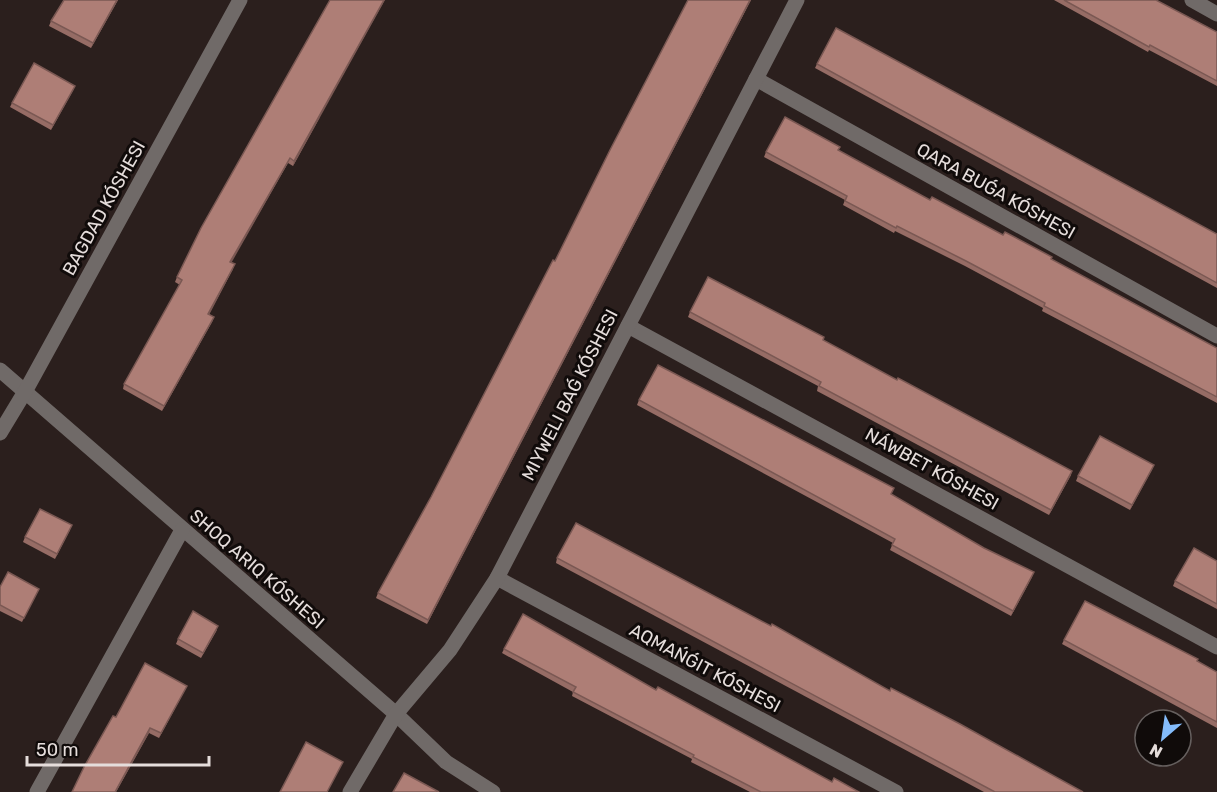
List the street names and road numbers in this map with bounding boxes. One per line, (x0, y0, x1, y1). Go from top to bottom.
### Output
street label: BAGDAD KÓSHESI (58, 137, 150, 279)
street label: QARA BUǴA KÓSHESI (913, 138, 1079, 244)
street label: MIYWELI BAǴ KÓSHESI (517, 306, 623, 484)
street label: NÁWBET KÓSHESI (861, 423, 1003, 515)
street label: SHOQ ARIQ KÓSHESI (185, 505, 329, 633)
street label: AQMAŃǴIT KÓSHESI (626, 619, 784, 717)

